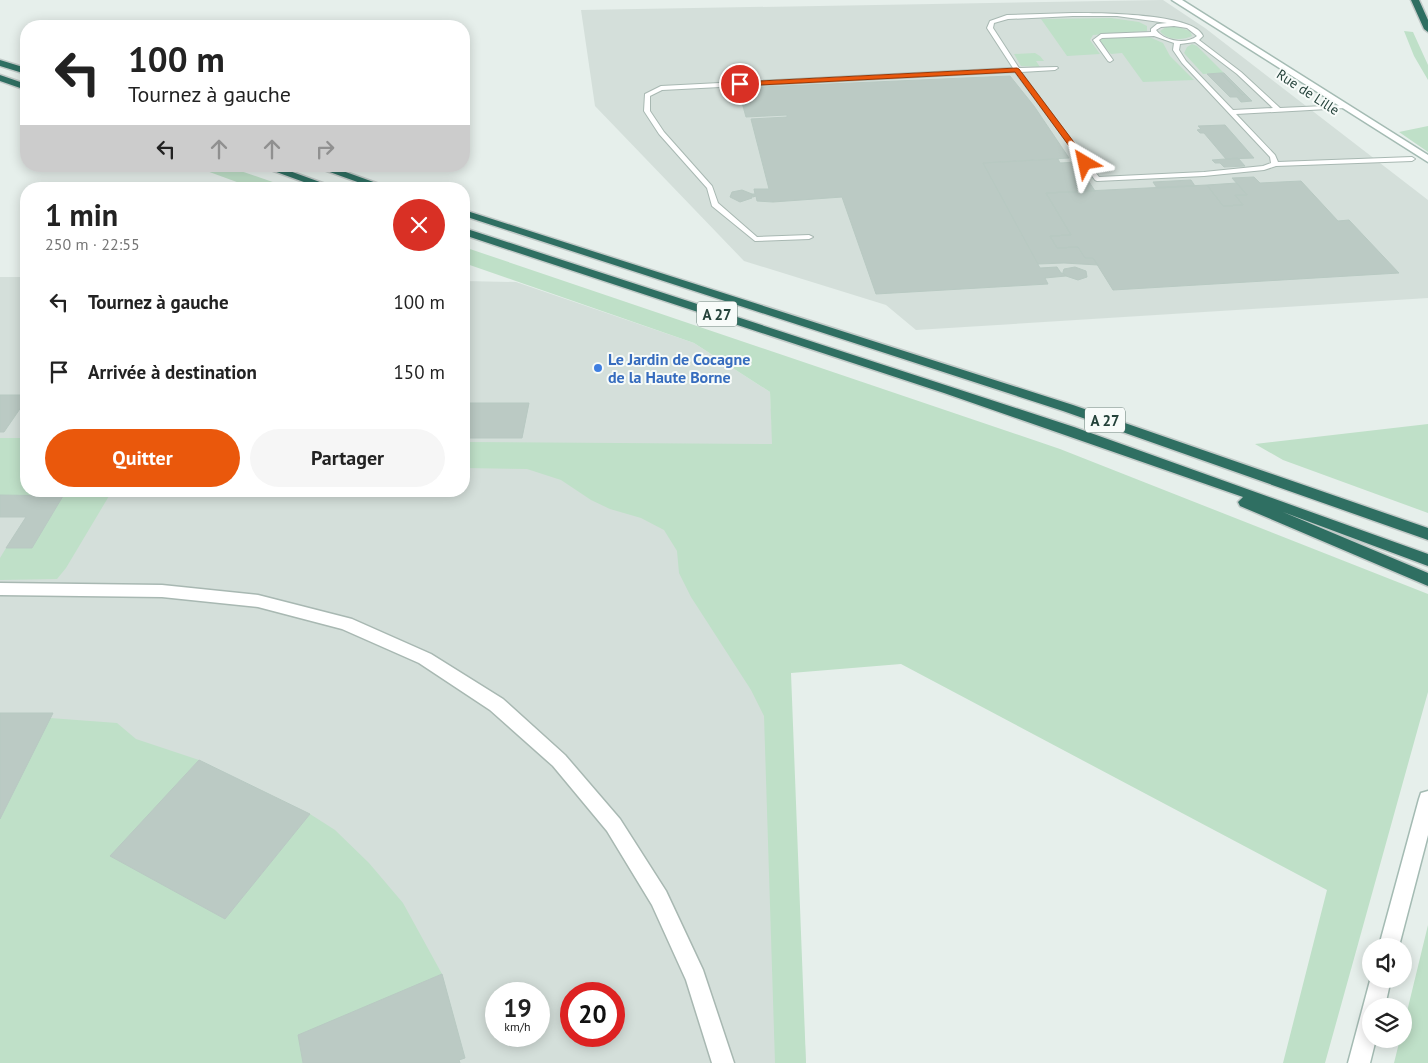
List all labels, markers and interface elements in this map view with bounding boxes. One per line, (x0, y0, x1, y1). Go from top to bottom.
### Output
text: 100 m (128, 36, 225, 82)
icon: left (45, 40, 110, 105)
pin (719, 63, 761, 105)
street label: Rue de Lille (1273, 65, 1343, 119)
icon: arrive (726, 70, 754, 98)
text: Tournez à gauche (128, 80, 291, 108)
icon: left (152, 135, 180, 163)
icon: ahead (205, 135, 233, 163)
icon: ahead (258, 135, 286, 163)
icon: right (311, 135, 339, 163)
position arrow (1058, 136, 1110, 188)
text: 1 min (45, 195, 118, 234)
button: close (393, 199, 445, 251)
text: 250 m · 22:55 (45, 234, 140, 254)
icon: left (45, 288, 73, 316)
text: Tournez à gauche (88, 290, 229, 314)
text: 100 m (393, 290, 445, 314)
road number: A 27 (697, 302, 737, 326)
place label: Le Jardin de Cocagne de la Haute Borne (608, 349, 750, 387)
icon: arrive (45, 358, 73, 386)
text: Arrivée à destination (88, 360, 257, 384)
text: 150 m (393, 360, 445, 384)
marker: Le Jardin de Cocagne de la Haute Borne (592, 362, 604, 374)
road number: A 27 (1085, 408, 1125, 432)
button: Quitter (45, 429, 240, 487)
button: Partager (250, 429, 445, 487)
map controls (1362, 938, 1412, 1048)
button: sound (1362, 938, 1412, 988)
speed limit sign: 20 (560, 982, 625, 1047)
text: 19 (503, 992, 532, 1024)
button: layers (1362, 998, 1412, 1048)
text: km/h (504, 1019, 531, 1034)

